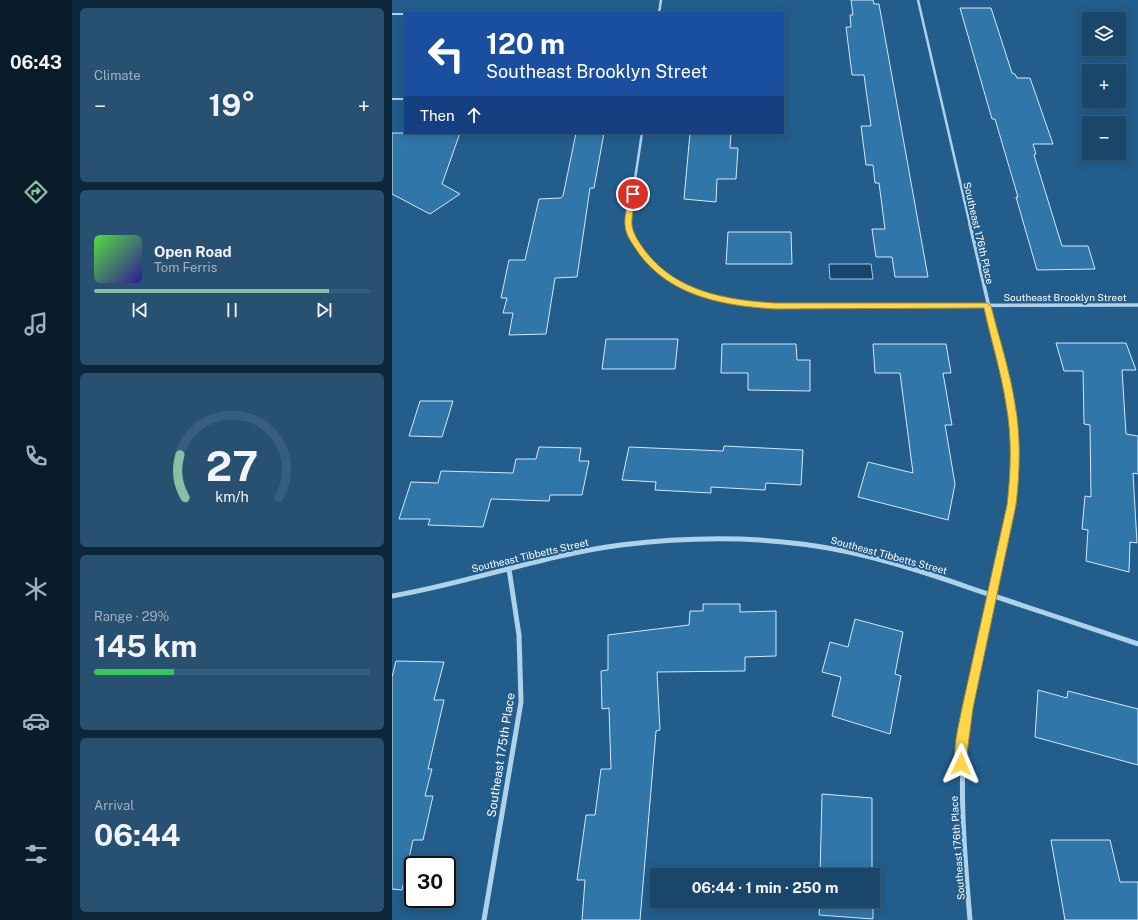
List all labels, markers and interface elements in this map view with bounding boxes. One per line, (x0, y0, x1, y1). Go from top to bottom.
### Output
map controls (1082, 12, 1126, 160)
button: layers (1082, 12, 1126, 56)
text: 120 m (486, 27, 565, 60)
icon: left (420, 28, 472, 80)
text: 06:43 (10, 52, 62, 73)
text: Southeast Brooklyn Street (486, 61, 708, 82)
button: + (1082, 64, 1126, 108)
text: Climate (94, 68, 141, 83)
text: 19° (209, 87, 255, 123)
text: − (94, 93, 106, 119)
text: + (358, 93, 370, 119)
icon: ahead (463, 104, 485, 126)
text: Then (420, 107, 455, 124)
button: − (1082, 116, 1126, 160)
pin (616, 177, 650, 211)
icon: directions (22, 178, 50, 206)
street label: Southeast 176th Place (961, 181, 997, 285)
icon: arrive (622, 183, 644, 205)
text: Open Road (154, 243, 232, 260)
text: Tom Ferris (154, 260, 217, 275)
street label: Southeast Brooklyn Street (1003, 291, 1127, 303)
icon: previous (129, 299, 151, 321)
icon: pause (221, 299, 243, 321)
icon: next (313, 299, 335, 321)
icon: music (22, 310, 50, 338)
text: 27 (206, 441, 258, 490)
icon: phone (22, 442, 50, 470)
text: km/h (215, 488, 249, 505)
street label: Southeast Tibbetts Street (830, 534, 949, 576)
street label: Southeast Tibbetts Street (470, 536, 590, 574)
icon: climate (22, 575, 50, 603)
text: Range · 29% (94, 609, 169, 624)
text: 145 km (94, 628, 197, 664)
street label: Southeast 175th Place (484, 692, 518, 818)
icon: car (22, 707, 50, 735)
position arrow (940, 743, 982, 785)
street label: Southeast 176th Place (947, 795, 967, 900)
text: Arrival (94, 798, 134, 813)
text: 06:44 (94, 817, 180, 853)
icon: filters (22, 840, 50, 868)
speed limit sign: 30 (404, 856, 456, 908)
text: 06:44 · 1 min · 250 m (692, 879, 838, 896)

